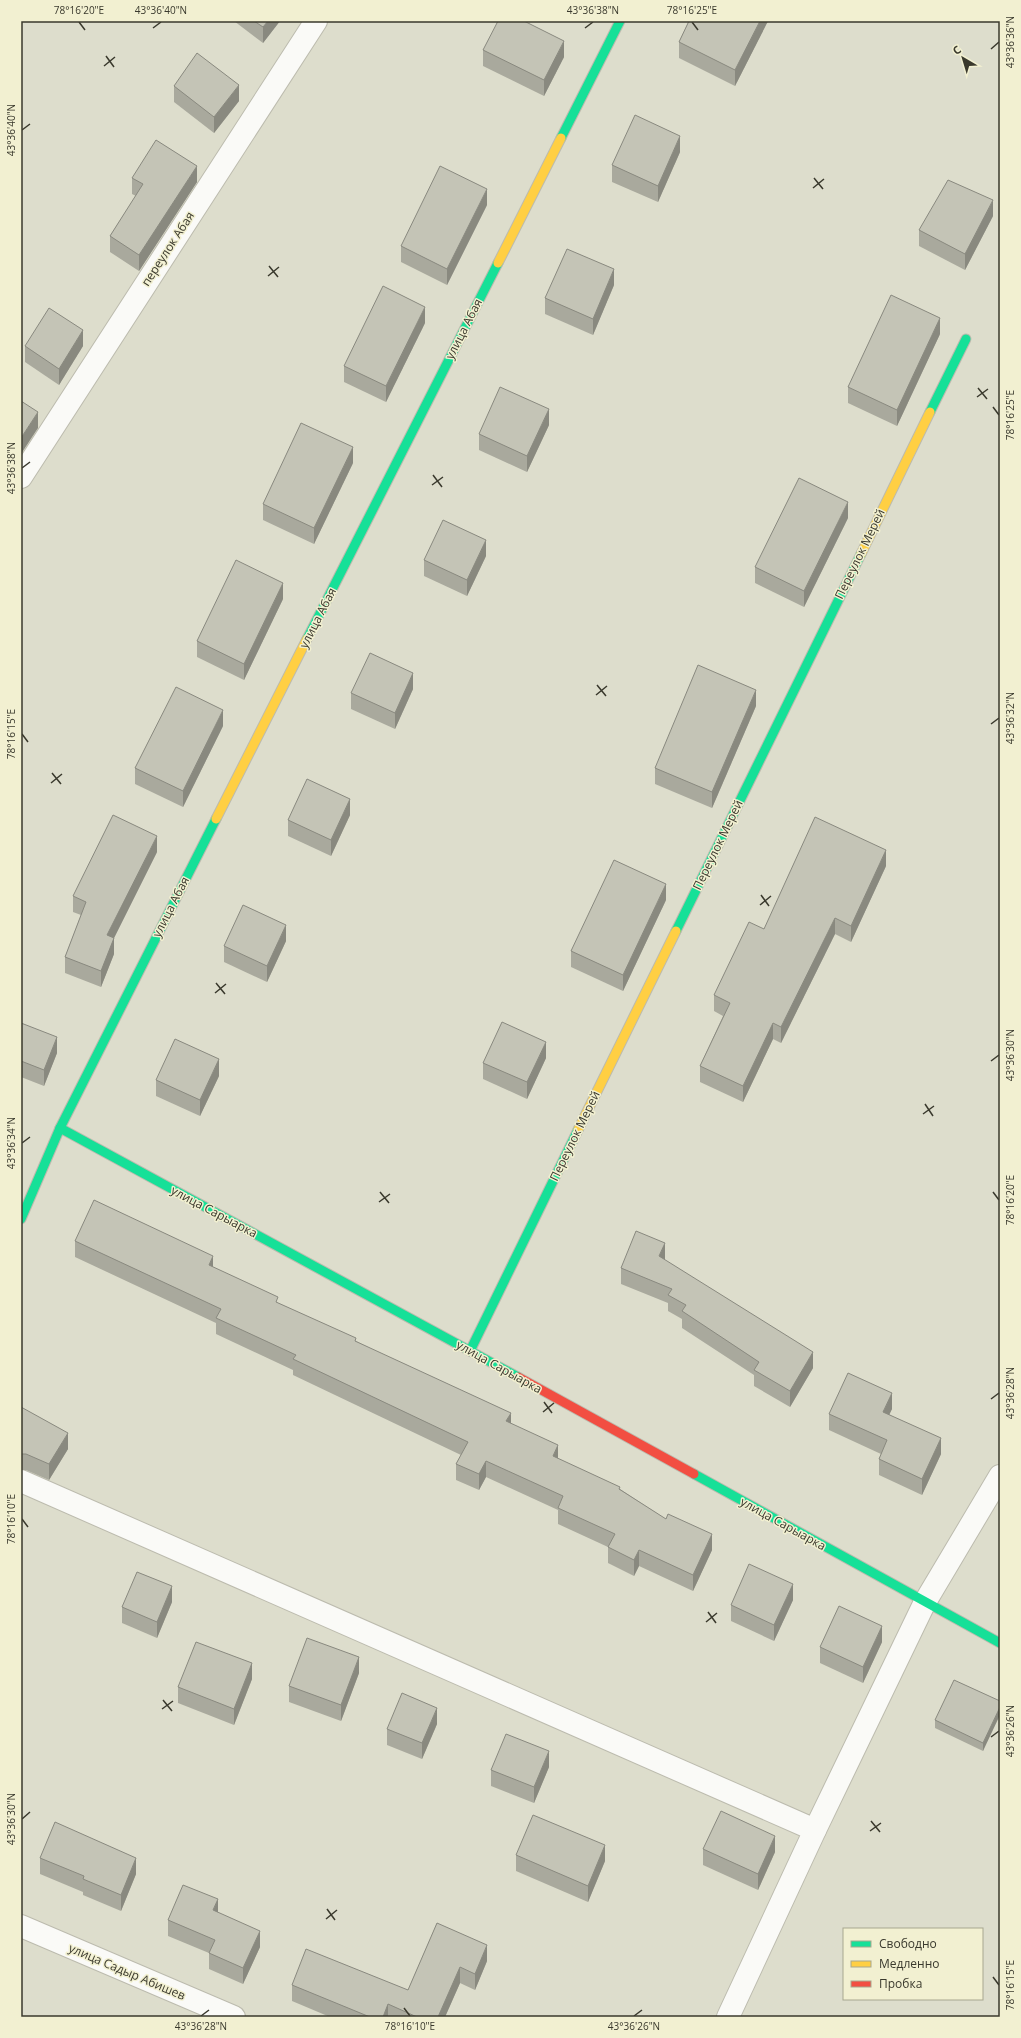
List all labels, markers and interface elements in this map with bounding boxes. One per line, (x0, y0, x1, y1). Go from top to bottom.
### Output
text: 78°16'20"E (54, 3, 104, 17)
text: 43°36'40"N (135, 3, 187, 17)
text: 43°36'38"N (567, 3, 619, 17)
text: 78°16'25"E (667, 3, 717, 17)
text: 43°36'36"N (1003, 16, 1017, 68)
north arrow (943, 38, 983, 78)
text: С (949, 42, 964, 58)
text: 43°36'40"N (4, 104, 18, 156)
street label: переулок Абая (137, 208, 198, 289)
street label: улица Абая (441, 296, 486, 362)
text: 78°16'25"E (1003, 390, 1017, 440)
text: 43°36'38"N (4, 442, 18, 494)
street label: Переулок Мерей (830, 506, 889, 602)
street label: улица Абая (295, 585, 340, 651)
text: 43°36'32"N (1003, 692, 1017, 744)
text: 78°16'15"E (4, 709, 18, 759)
street label: Переулок Мерей (688, 797, 747, 893)
street label: улица Абая (148, 874, 193, 940)
text: 43°36'30"N (1003, 1029, 1017, 1081)
street label: Переулок Мерей (545, 1088, 604, 1184)
text: 43°36'34"N (4, 1117, 18, 1169)
text: 78°16'20"E (1003, 1175, 1017, 1225)
street label: улица Сарыарка (168, 1182, 260, 1241)
street label: улица Сарыарка (453, 1336, 545, 1397)
text: 43°36'28"N (1003, 1367, 1017, 1419)
street label: улица Сарыарка (737, 1493, 829, 1554)
text: 78°16'10"E (4, 1494, 18, 1544)
text: 43°36'26"N (1003, 1705, 1017, 1757)
text: 43°36'30"N (4, 1793, 18, 1845)
legend (843, 1928, 983, 2000)
text: Свободно (879, 1935, 937, 1952)
street label: улица Садыр Абишев (66, 1939, 188, 2004)
text: Медленно (879, 1955, 939, 1972)
text: 78°16'15"E (1003, 1960, 1017, 2010)
text: Пробка (879, 1975, 922, 1992)
text: 43°36'28"N (175, 2019, 227, 2033)
text: 78°16'10"E (385, 2019, 435, 2033)
text: 43°36'26"N (608, 2019, 660, 2033)

